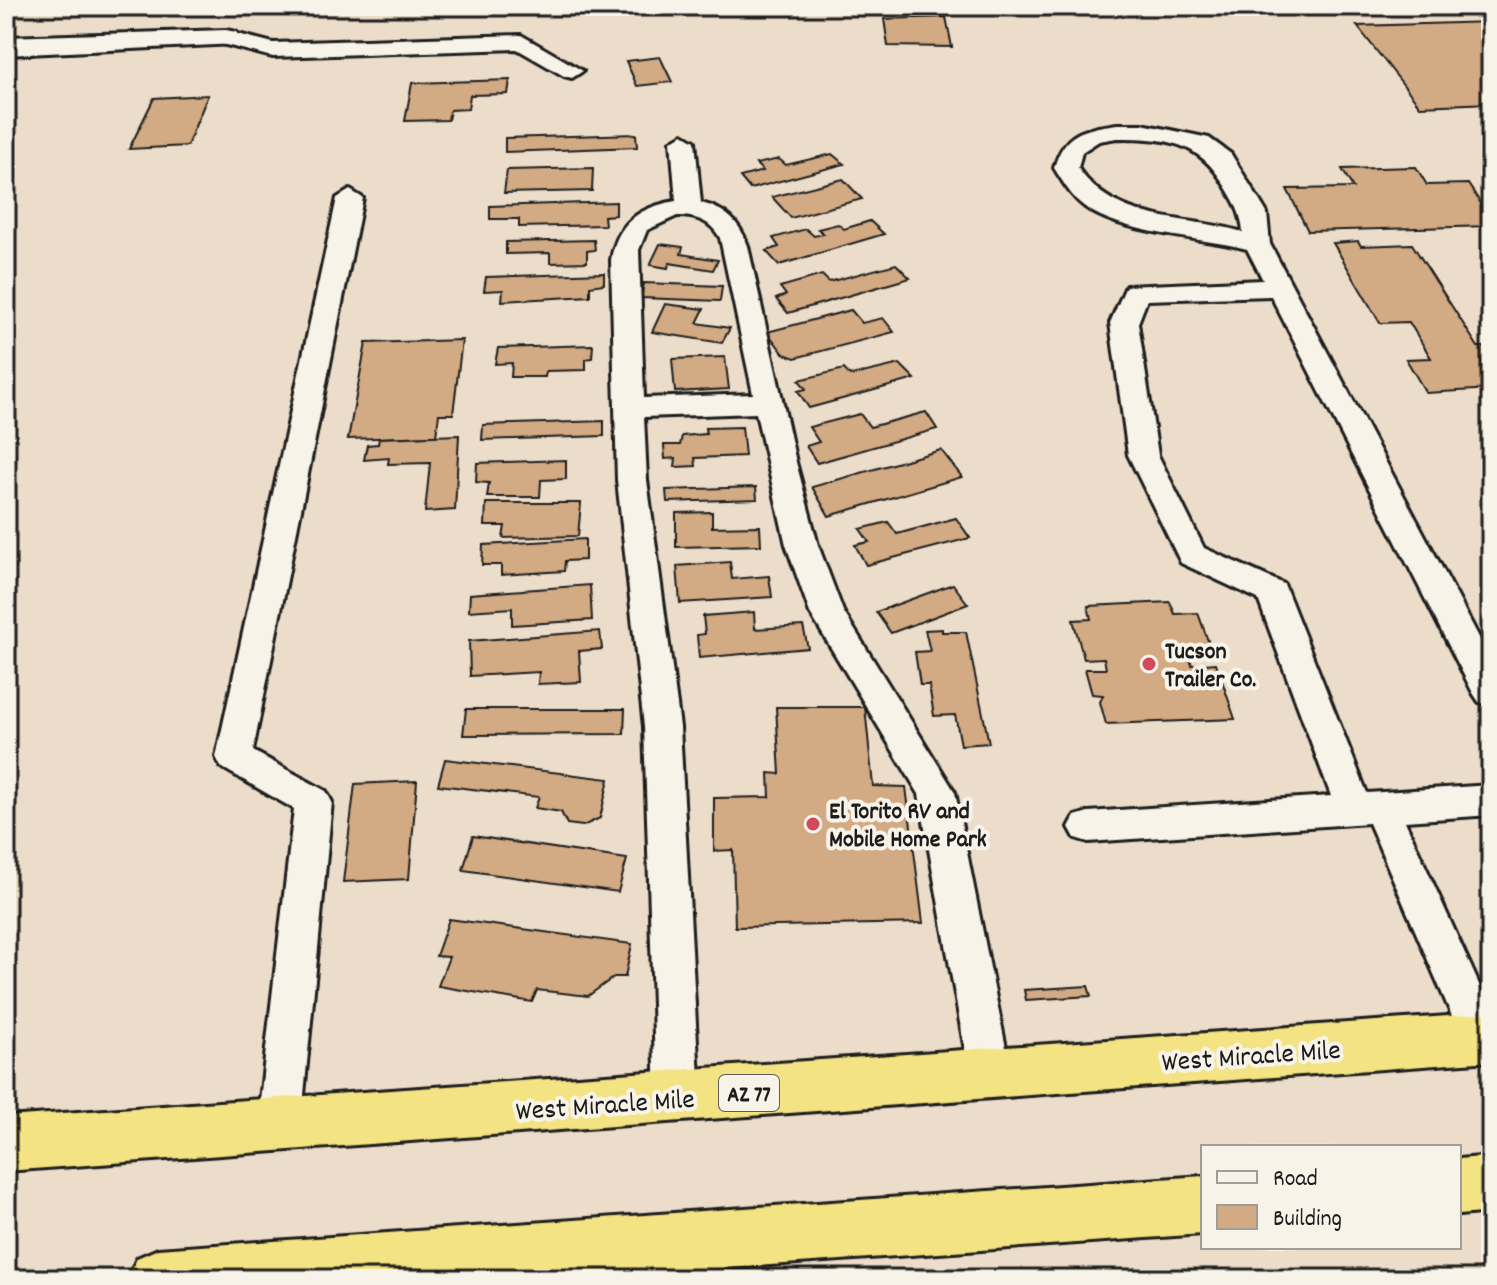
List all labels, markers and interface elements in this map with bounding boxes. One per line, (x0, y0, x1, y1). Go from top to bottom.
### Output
place label: Tucson Trailer Co. (1165, 636, 1256, 698)
marker: Tucson Trailer Co. (1140, 655, 1158, 673)
place label: El Torito RV and Mobile Home Park (829, 796, 987, 858)
marker: El Torito RV and Mobile Home Park (804, 815, 822, 833)
street label: West Miracle Mile (1161, 1033, 1342, 1085)
road number: AZ 77 (719, 1075, 779, 1111)
street label: West Miracle Mile (515, 1082, 696, 1134)
legend (1201, 1145, 1461, 1249)
text: Road (1273, 1163, 1318, 1197)
text: Building (1273, 1203, 1342, 1237)

